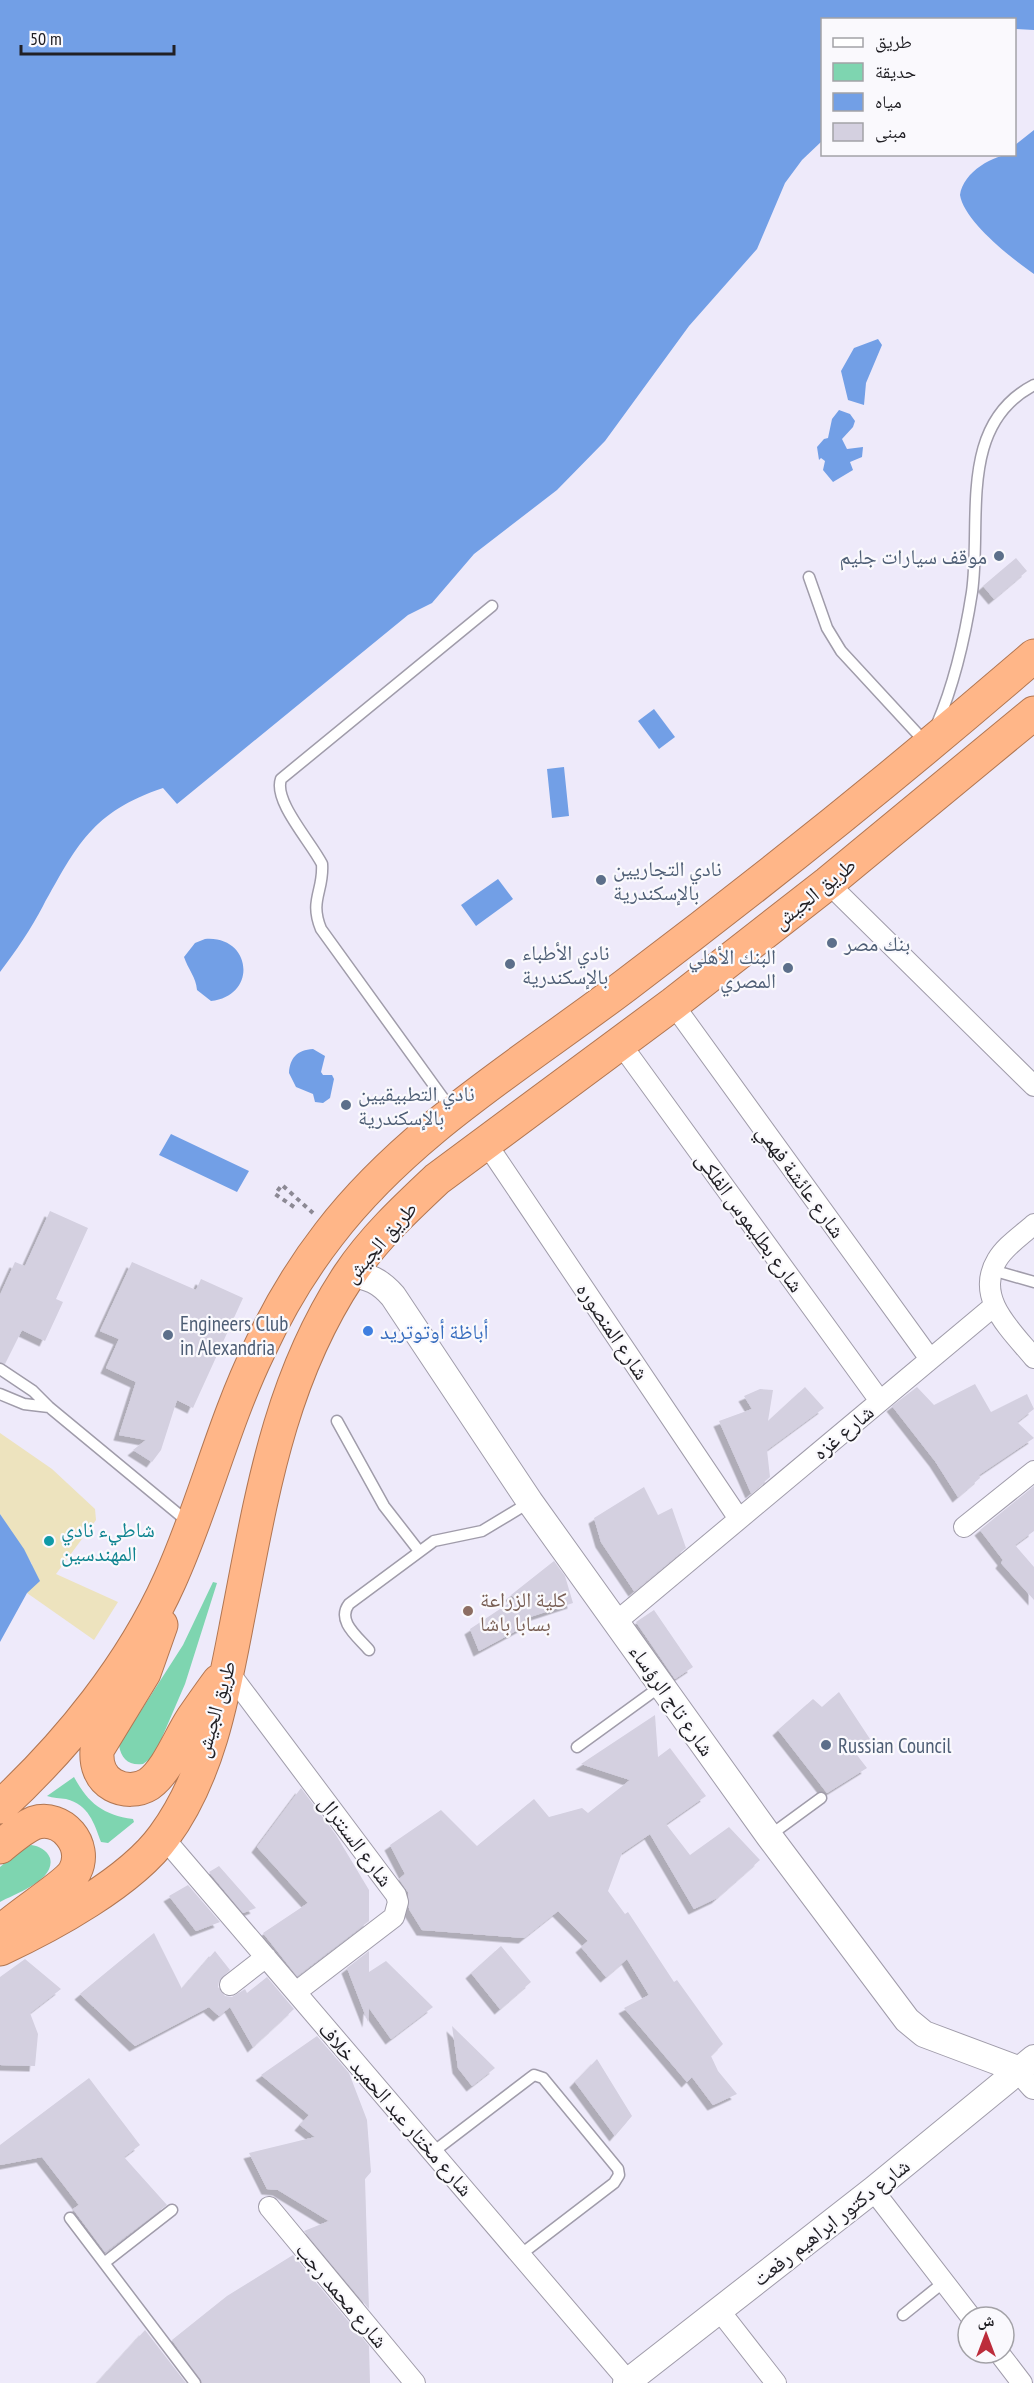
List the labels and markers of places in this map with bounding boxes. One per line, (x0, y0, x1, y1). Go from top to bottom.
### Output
place label: موقف سيارات جليم (840, 543, 987, 571)
marker: موقف سيارات جليم (992, 549, 1006, 563)
place label: نادي التجاريين بالإسكندرية (613, 855, 722, 906)
marker: نادي التجاريين بالإسكندرية (594, 873, 608, 887)
place label: بنك مصر (843, 930, 910, 957)
marker: بنك مصر (825, 936, 839, 950)
place label: نادي الأطباء بالإسكندرية (522, 939, 610, 990)
place label: البنك الأهلي المصري (688, 943, 776, 997)
marker: نادي الأطباء بالإسكندرية (503, 957, 517, 971)
marker: البنك الأهلي المصري (781, 961, 795, 975)
place label: نادي التطبيقيين بالإسكندرية (358, 1080, 475, 1131)
marker: نادي التطبيقيين بالإسكندرية (339, 1098, 353, 1112)
place label: Engineers Club in Alexandria (180, 1310, 288, 1361)
place label: أباظة أوتوتريد (380, 1318, 489, 1345)
marker: أباظة أوتوتريد (361, 1324, 375, 1338)
marker: Engineers Club in Alexandria (161, 1328, 175, 1342)
place label: شاطيء نادي المهندسين (61, 1516, 155, 1567)
marker: شاطيء نادي المهندسين (42, 1534, 56, 1548)
place label: كلية الزراعة بسابا باشا (480, 1586, 567, 1637)
marker: كلية الزراعة بسابا باشا (461, 1604, 475, 1618)
place label: Russian Council (838, 1732, 951, 1759)
marker: Russian Council (819, 1738, 833, 1752)

